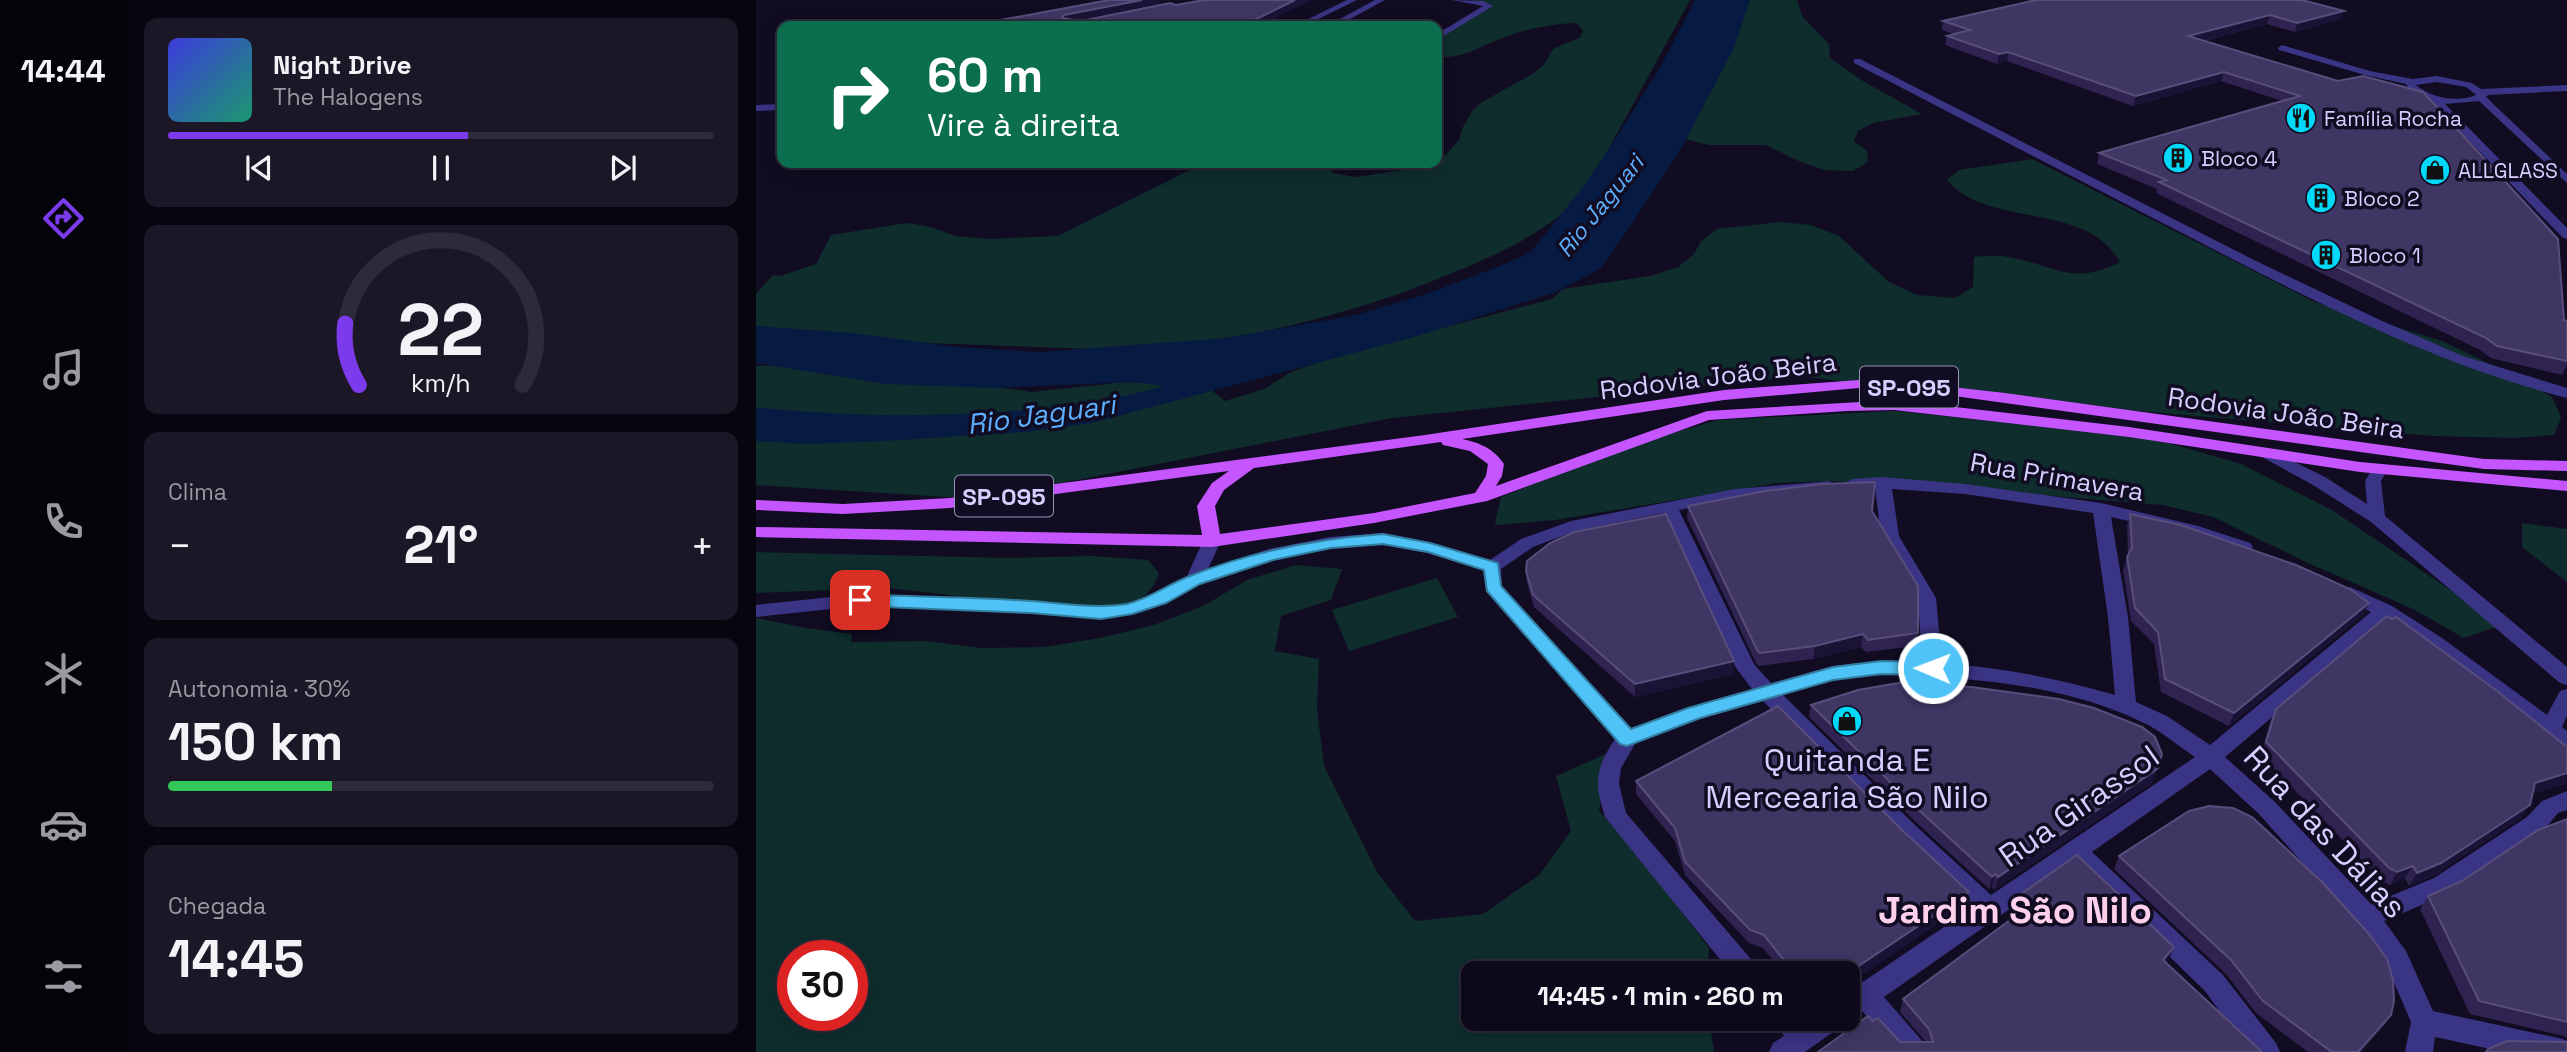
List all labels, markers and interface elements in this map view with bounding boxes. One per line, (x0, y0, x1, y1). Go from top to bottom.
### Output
text: 60 m (927, 44, 1043, 106)
text: Night Drive (273, 48, 411, 82)
icon: right (812, 49, 903, 140)
text: 14:44 (20, 51, 106, 91)
text: The Halogens (273, 82, 423, 112)
restaurant icon: Família Rocha (2284, 101, 2318, 135)
text: Vire à direita (927, 105, 1120, 145)
place label: Família Rocha (2324, 105, 2462, 132)
building icon: Bloco 4 (2161, 141, 2195, 175)
place label: Bloco 4 (2201, 145, 2277, 172)
water label: Rio Jaguari (1550, 147, 1652, 263)
icon: previous (240, 149, 278, 187)
icon: pause (422, 149, 460, 187)
icon: next (604, 149, 642, 187)
shop icon: ALLGLASS (2418, 153, 2452, 187)
place label: ALLGLASS (2458, 157, 2558, 184)
building icon: Bloco 2 (2304, 181, 2338, 215)
place label: Bloco 2 (2344, 185, 2420, 212)
icon: directions (39, 194, 88, 243)
building icon: Bloco 1 (2309, 238, 2343, 272)
place label: Bloco 1 (2349, 242, 2421, 269)
text: 22 (398, 284, 484, 377)
icon: music (39, 345, 88, 394)
street label: Rodovia João Beira (1598, 345, 1838, 407)
road number: SP-095 (1860, 366, 1958, 408)
text: km/h (411, 367, 471, 399)
street label: Rodovia João Beira (2166, 380, 2406, 446)
water label: Rio Jaguari (965, 385, 1121, 442)
street label: Rua Primavera (1968, 445, 2146, 509)
road number: SP-095 (955, 476, 1053, 516)
text: Clima (168, 477, 227, 507)
icon: phone (39, 497, 88, 546)
text: 21° (404, 512, 478, 578)
text: − (168, 522, 192, 570)
text: + (690, 522, 714, 570)
pin (830, 570, 890, 630)
icon: arrive (841, 581, 879, 619)
position arrow (1896, 631, 1970, 705)
icon: climate (39, 649, 88, 698)
text: Autonomia · 30% (168, 674, 350, 704)
shop icon: Quitanda E Mercearia São Nilo (1830, 704, 1864, 738)
text: 150 km (168, 709, 343, 775)
street label: Rua Girassol (1991, 736, 2167, 876)
street label: Rua das Dálias (2235, 738, 2415, 926)
place label: Quitanda E Mercearia São Nilo (1705, 740, 1989, 817)
icon: car (39, 800, 88, 849)
district label: Jardim São Nilo (1878, 887, 2152, 934)
text: Chegada (168, 891, 266, 921)
text: 14:45 (168, 926, 304, 992)
speed limit sign: 30 (777, 940, 868, 1031)
icon: filters (39, 952, 88, 1001)
text: 14:45 · 1 min · 260 m (1537, 979, 1784, 1013)

